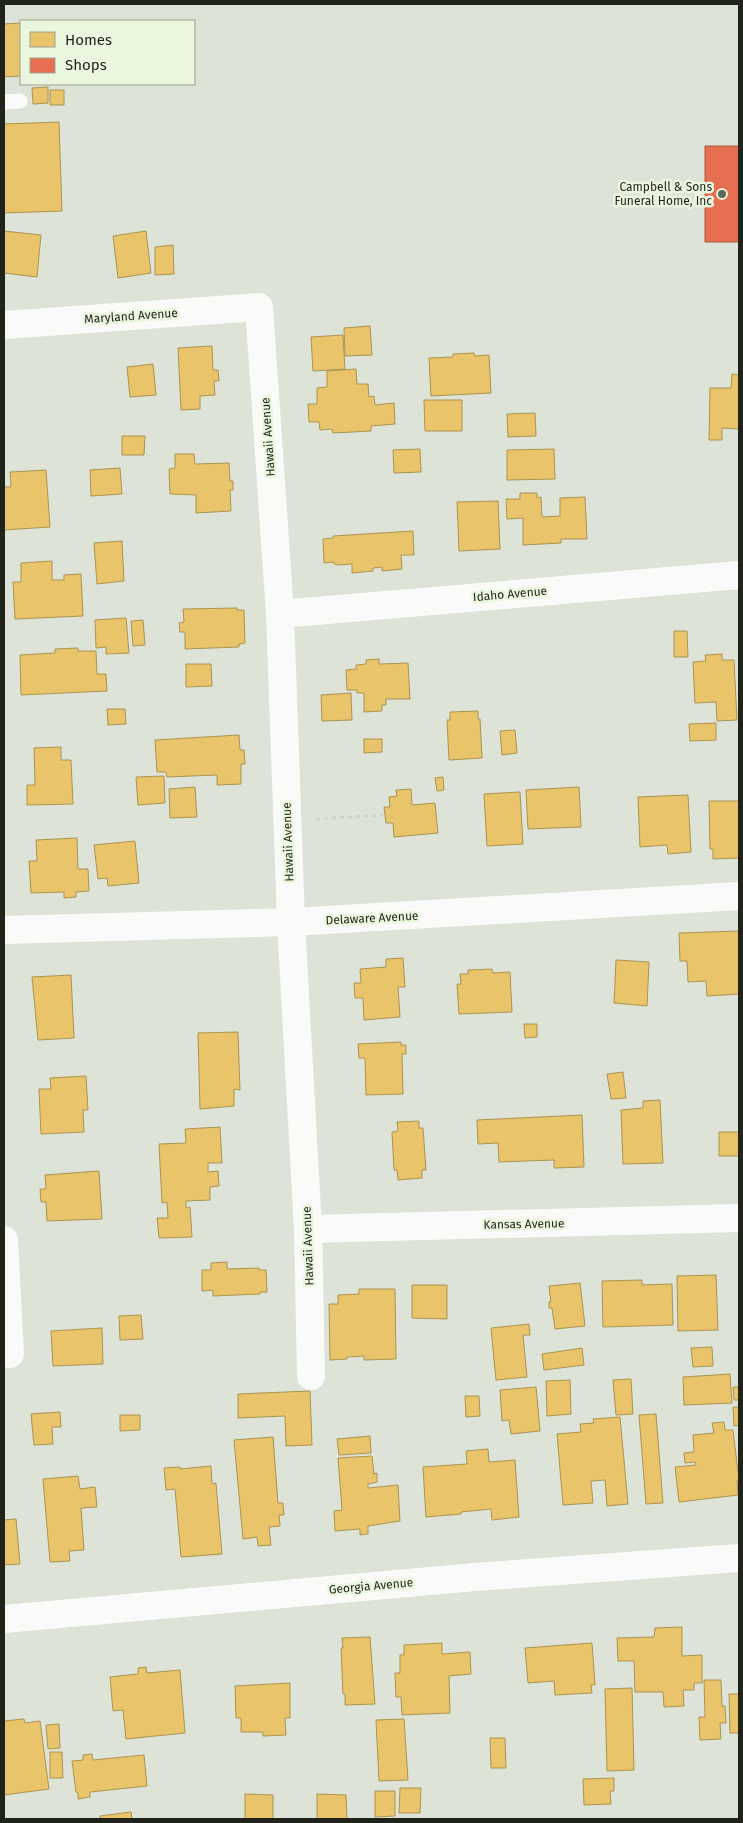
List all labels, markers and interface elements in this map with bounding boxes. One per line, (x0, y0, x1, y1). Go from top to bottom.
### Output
legend (20, 20, 195, 85)
text: Homes (65, 31, 112, 49)
text: Shops (65, 56, 107, 74)
place label: Campbell & Sons Funeral Home, Inc (614, 180, 712, 208)
marker: Campbell & Sons Funeral Home, Inc (716, 188, 728, 200)
street label: Maryland Avenue (84, 306, 178, 326)
street label: Hawaii Avenue (258, 397, 278, 477)
street label: Idaho Avenue (472, 584, 548, 604)
street label: Hawaii Avenue (280, 802, 296, 882)
street label: Delaware Avenue (325, 909, 419, 927)
street label: Hawaii Avenue (300, 1206, 316, 1286)
street label: Kansas Avenue (483, 1216, 565, 1232)
street label: Georgia Avenue (328, 1575, 414, 1597)

